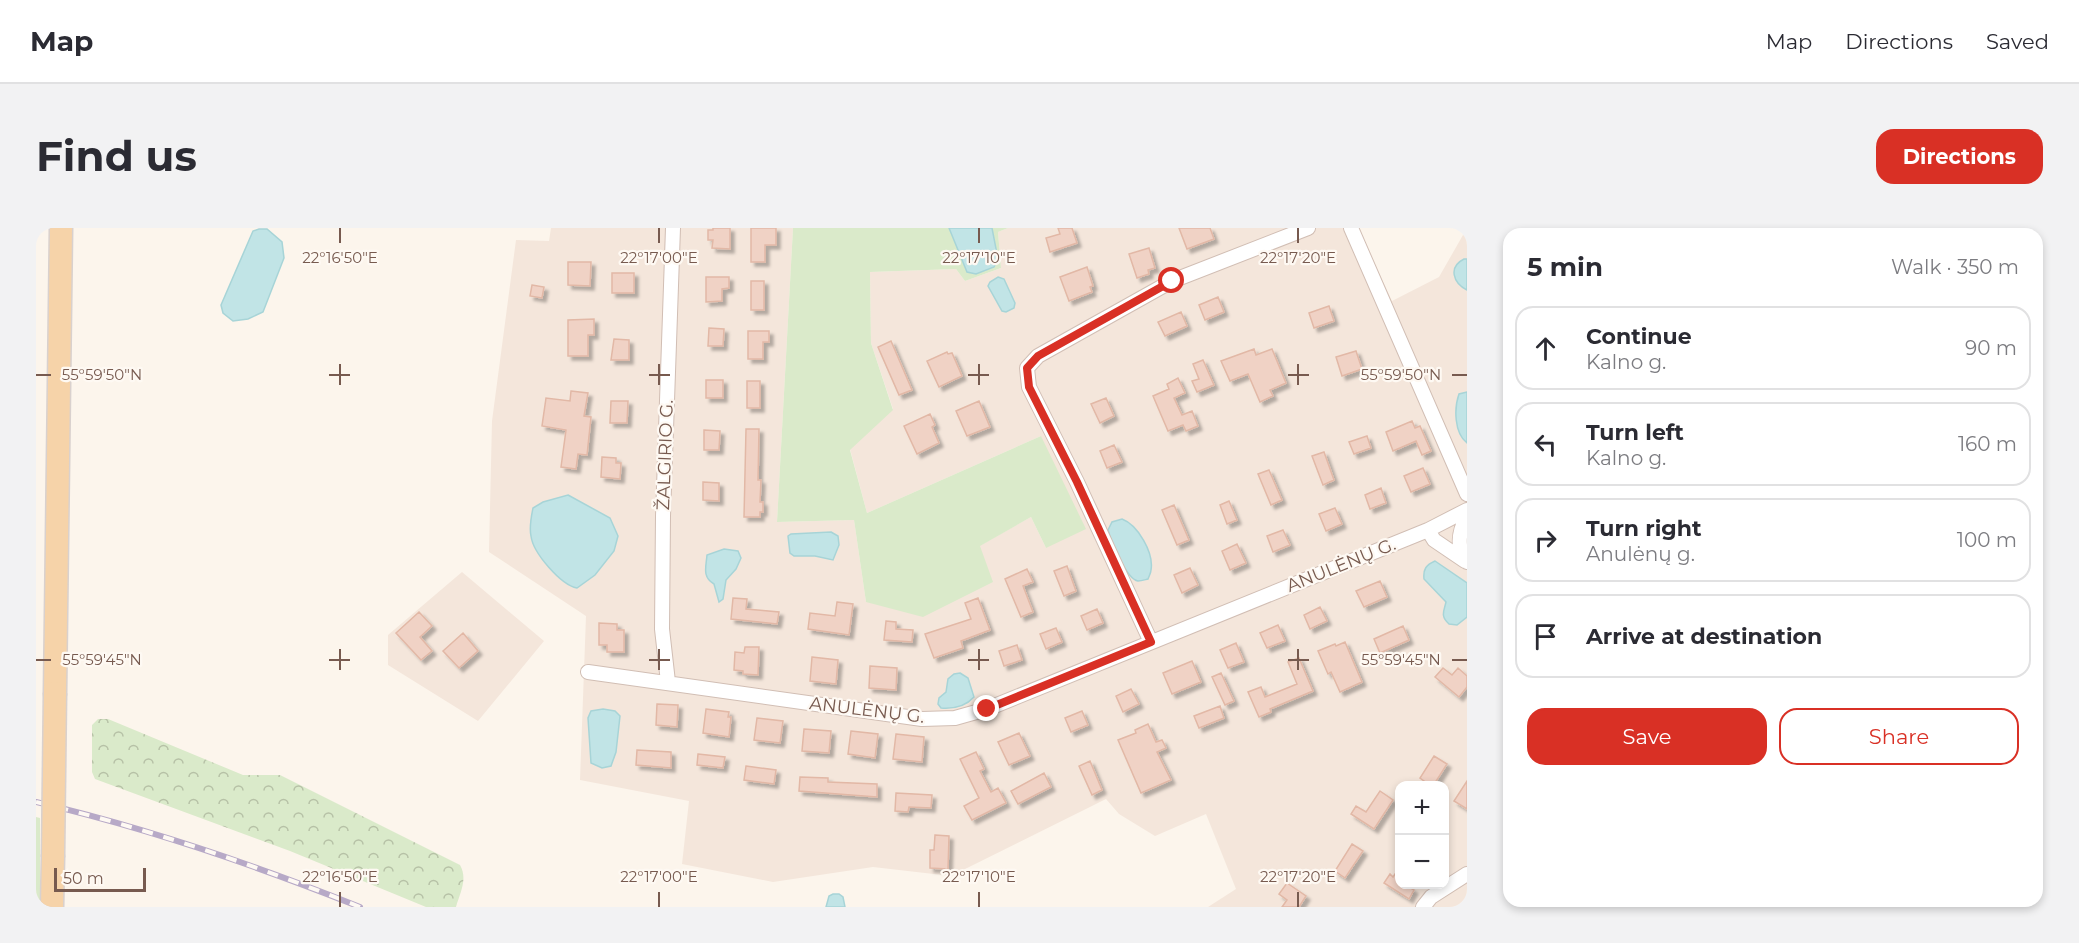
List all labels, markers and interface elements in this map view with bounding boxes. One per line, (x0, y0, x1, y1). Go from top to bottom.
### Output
text: Map (30, 24, 93, 58)
text: Map (1766, 29, 1812, 54)
text: Directions (1845, 29, 1953, 54)
text: Saved (1986, 29, 2049, 54)
button: Directions (1876, 129, 2043, 184)
text: Find us (36, 130, 197, 182)
text: 22°16'50"E (302, 248, 378, 267)
text: 22°17'00"E (620, 248, 698, 267)
text: 22°17'10"E (942, 248, 1016, 267)
text: 22°17'20"E (1260, 248, 1336, 267)
text: 5 min (1527, 251, 1603, 283)
text: Walk · 350 m (1891, 255, 2019, 279)
route start (1158, 267, 1184, 293)
text: Continue (1586, 323, 1692, 350)
icon: ahead (1529, 332, 1562, 365)
text: 90 m (1965, 336, 2017, 360)
text: Kalno g. (1586, 350, 1666, 374)
text: 55°59'50"N (62, 365, 142, 384)
text: 55°59'50"N (1361, 365, 1441, 384)
street label: ŽALGIRIO G. (652, 399, 678, 511)
text: Turn left (1586, 419, 1684, 446)
icon: left (1529, 428, 1562, 461)
text: 160 m (1958, 432, 2017, 456)
text: Kalno g. (1586, 446, 1666, 470)
text: Turn right (1586, 515, 1701, 542)
icon: right (1529, 524, 1562, 557)
text: 100 m (1957, 528, 2017, 552)
street label: ANULĖNŲ G. (1283, 533, 1399, 597)
text: Anulėnų g. (1586, 542, 1695, 566)
icon: arrive (1529, 620, 1562, 653)
text: Arrive at destination (1586, 623, 1822, 650)
text: 55°59'45"N (62, 650, 142, 669)
text: 55°59'45"N (1361, 650, 1441, 669)
street label: ANULĖNŲ G. (808, 692, 926, 728)
route end (973, 695, 999, 721)
button: Save (1527, 708, 1767, 765)
button: Share (1779, 708, 2019, 765)
map controls (1395, 781, 1449, 889)
button: + (1395, 781, 1449, 835)
button: − (1395, 835, 1449, 889)
scale bar (54, 865, 146, 892)
text: 22°16'50"E (302, 867, 378, 886)
text: 22°17'00"E (620, 867, 698, 886)
text: 22°17'10"E (942, 867, 1016, 886)
text: 22°17'20"E (1260, 867, 1336, 886)
text: 50 m (63, 869, 104, 888)

